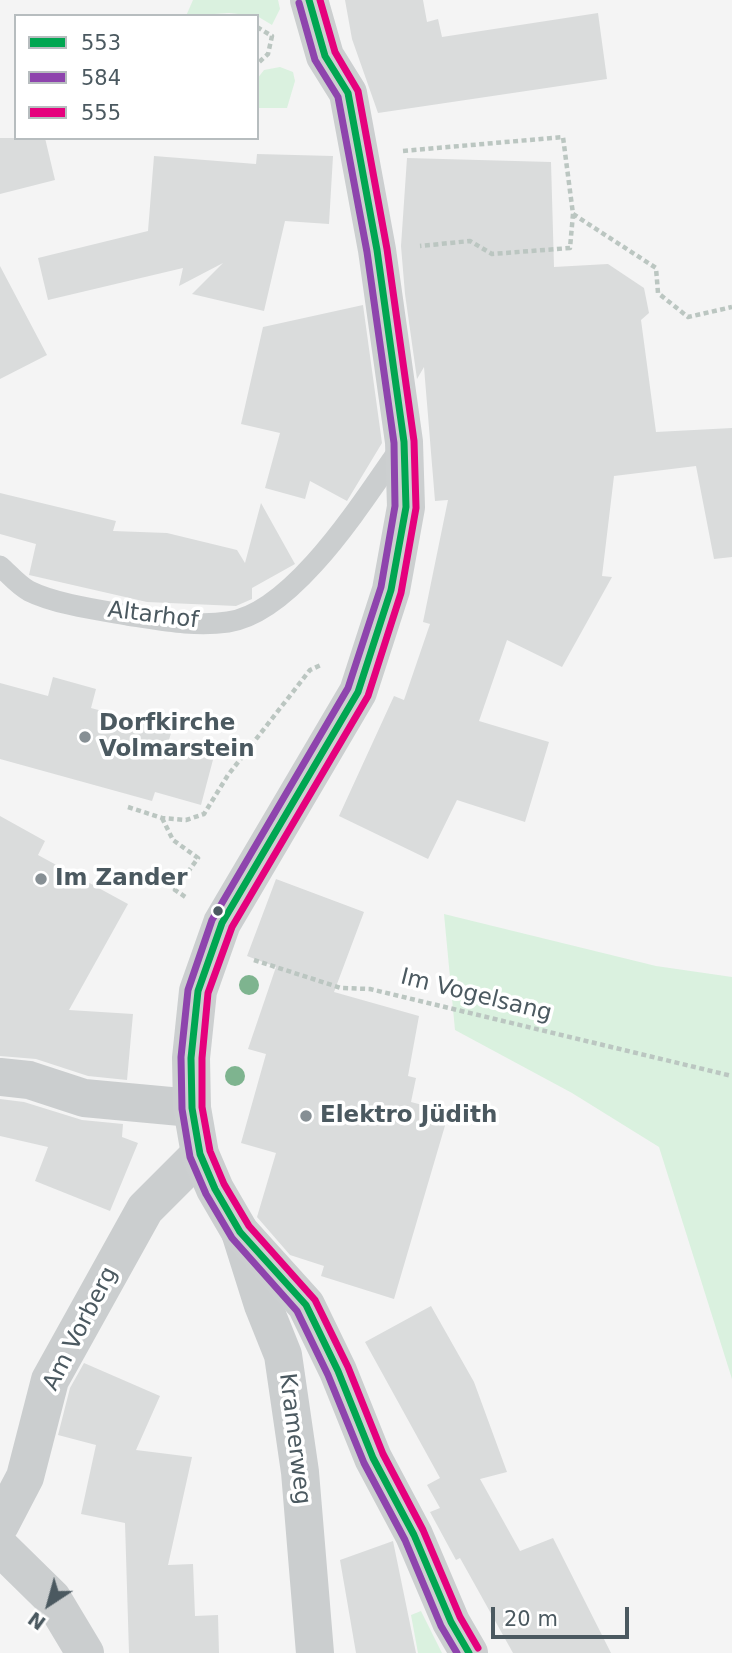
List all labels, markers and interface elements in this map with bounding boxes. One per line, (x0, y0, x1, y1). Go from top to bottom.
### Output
legend (14, 14, 259, 140)
text: 553 (81, 31, 121, 55)
text: 584 (81, 66, 121, 90)
text: 555 (81, 101, 121, 125)
street label: Altarhof (106, 597, 200, 635)
place label: Dorfkirche Volmarstein (99, 710, 255, 764)
marker: Dorfkirche Volmarstein (77, 729, 93, 745)
place label: Im Zander (55, 865, 188, 893)
marker: Im Zander (33, 871, 49, 887)
unlabelled marker (211, 904, 225, 918)
street label: Im Vogelsang (398, 964, 554, 1028)
place label: Elektro Jüdith (320, 1102, 497, 1130)
marker: Elektro Jüdith (298, 1108, 314, 1124)
street label: Am Vorberg (38, 1262, 124, 1396)
street label: Kramerweg (272, 1372, 316, 1506)
north arrow (14, 1569, 84, 1639)
scale bar (494, 1594, 632, 1638)
text: N (24, 1607, 50, 1635)
text: 20 m (504, 1607, 558, 1631)

